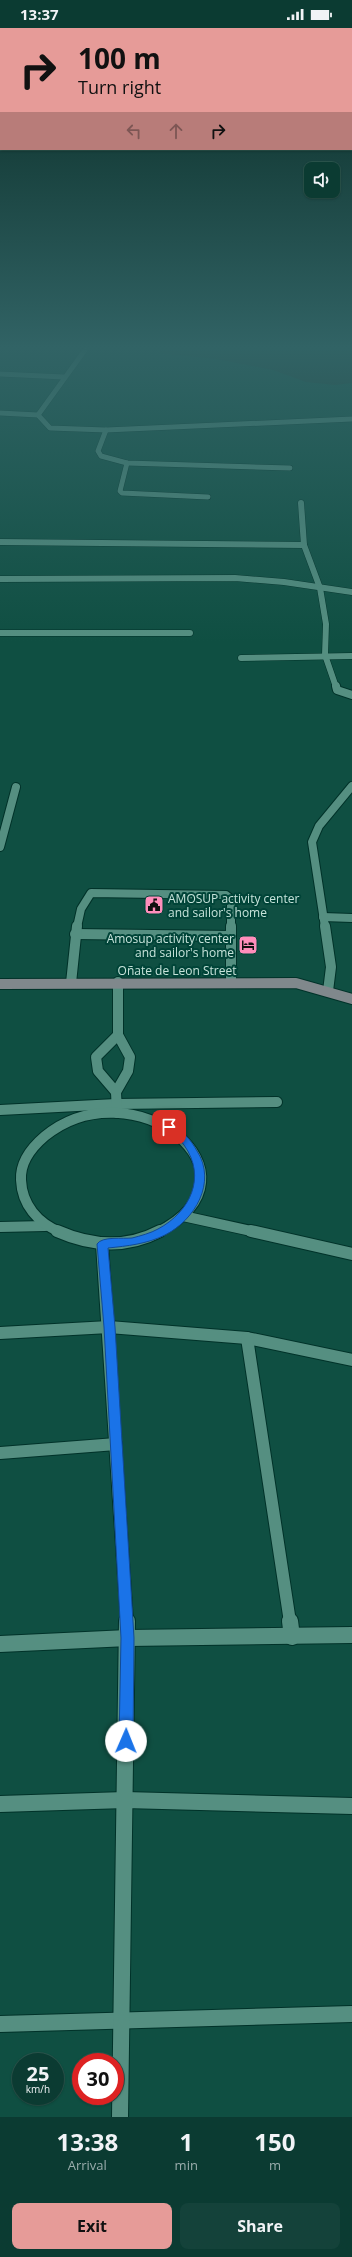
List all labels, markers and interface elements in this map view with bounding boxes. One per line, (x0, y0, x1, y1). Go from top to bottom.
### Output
text: 13:37 (20, 4, 59, 24)
text: 100 m (78, 39, 161, 77)
icon: right (12, 44, 64, 96)
text: Turn right (78, 75, 161, 99)
icon: left (123, 120, 145, 142)
icon: ahead (165, 120, 187, 142)
icon: right (207, 120, 229, 142)
map controls (304, 162, 340, 198)
button: sound (304, 162, 340, 198)
place label: AMOSUP activity center and sailor's home (168, 890, 299, 921)
public building icon: AMOSUP activity center and sailor's home (143, 894, 165, 916)
place label: Amosup activity center and sailor's home (107, 930, 234, 961)
hotel icon: Amosup activity center and sailor's home (237, 934, 259, 956)
street label: Oñate de Leon Street (118, 962, 236, 979)
pin (152, 1110, 186, 1144)
icon: arrive (158, 1116, 180, 1138)
position arrow (105, 1720, 147, 1762)
speed limit sign: 30 (72, 2053, 124, 2105)
text: 25 (27, 2060, 49, 2087)
text: km/h (26, 2082, 50, 2096)
text: 13:38 (56, 2125, 118, 2158)
text: 1 (179, 2125, 193, 2158)
text: 150 (254, 2125, 296, 2158)
text: Arrival (68, 2156, 107, 2174)
text: min (175, 2156, 198, 2174)
text: m (269, 2156, 281, 2174)
button: Exit (12, 2203, 172, 2249)
button: Share (180, 2203, 340, 2249)

